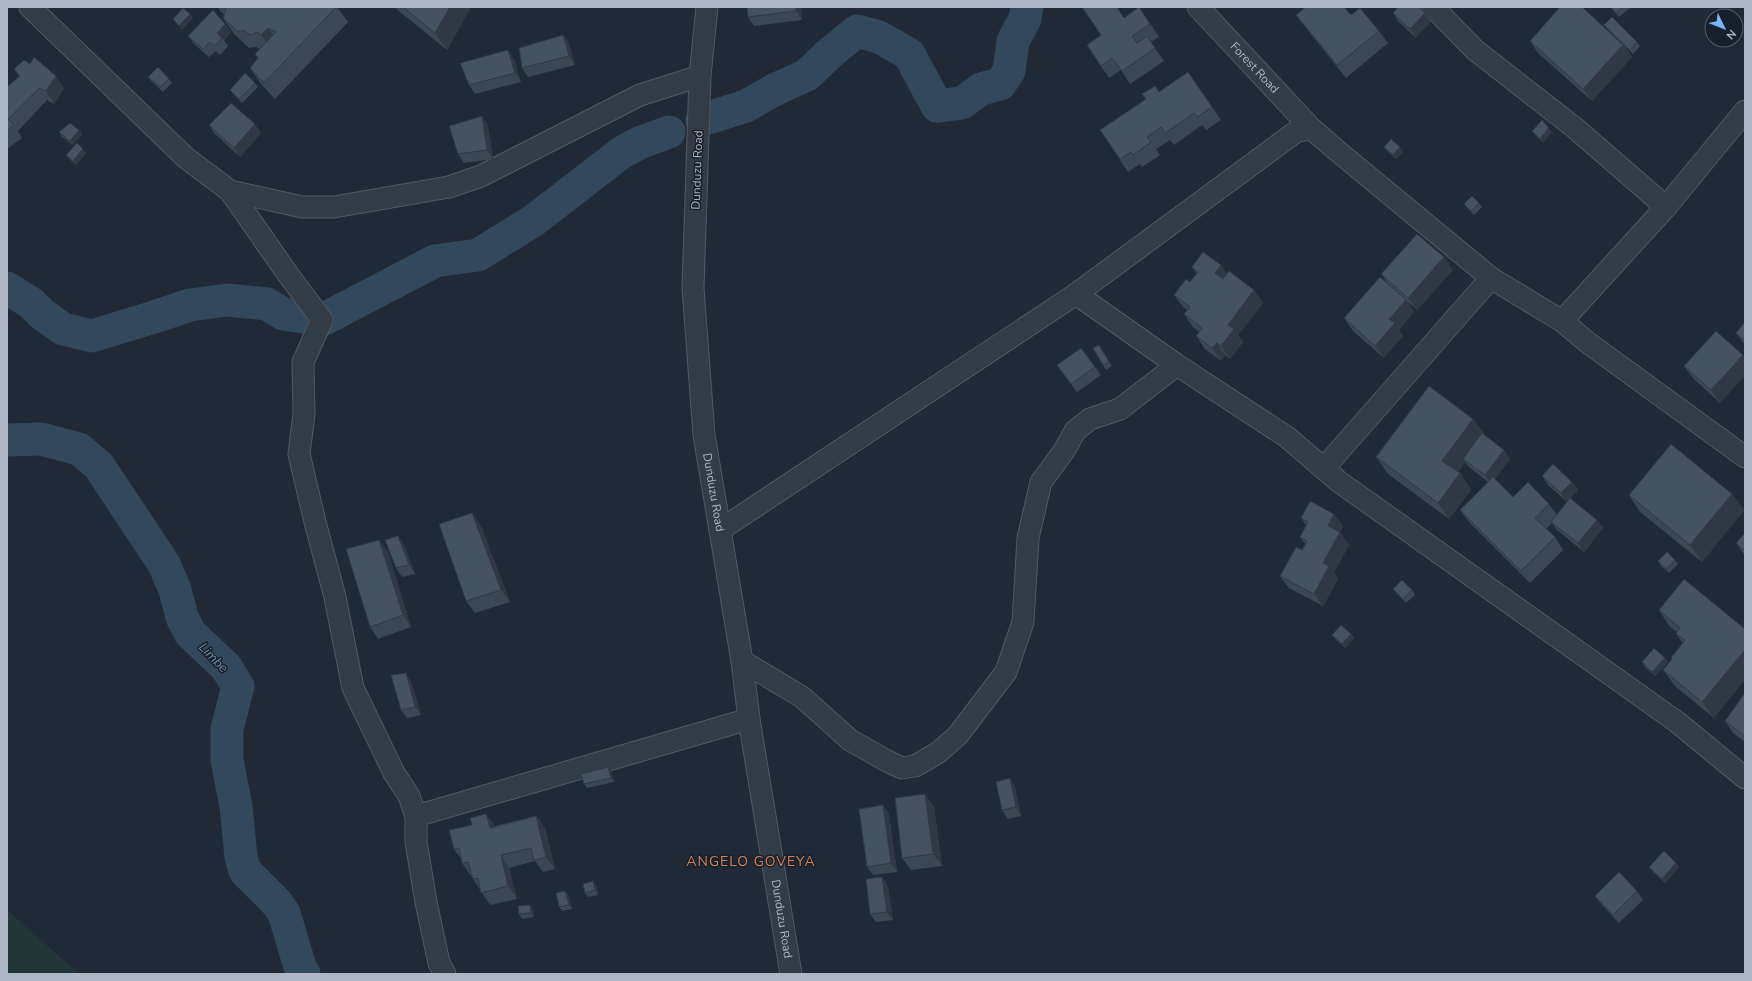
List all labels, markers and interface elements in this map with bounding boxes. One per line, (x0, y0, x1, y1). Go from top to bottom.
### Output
north arrow (1704, 8, 1744, 48)
text: N (1723, 26, 1739, 43)
street label: Forest Road (1227, 39, 1283, 97)
street label: Dunduzu Road (688, 130, 706, 210)
street label: Dunduzu Road (699, 452, 728, 533)
water label: Limbe (194, 639, 232, 677)
district label: ANGELO GOVEYA (686, 852, 816, 871)
street label: Dunduzu Road (768, 878, 796, 959)

